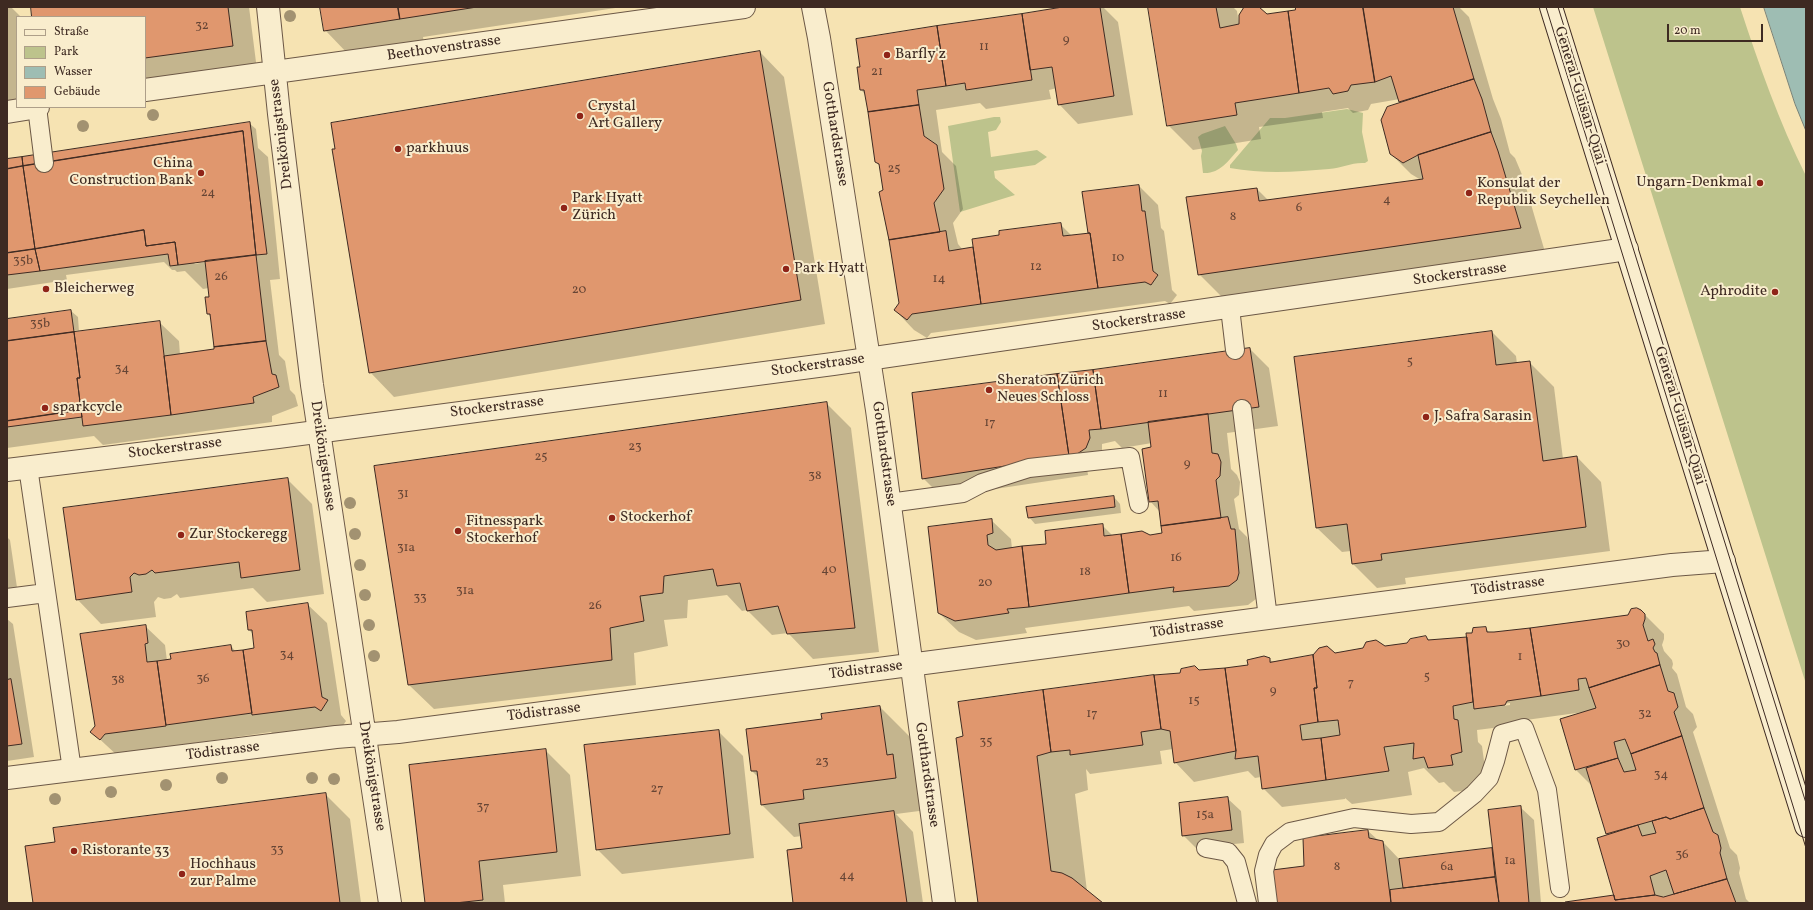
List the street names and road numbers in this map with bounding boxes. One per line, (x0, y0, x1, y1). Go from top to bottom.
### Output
street label: General-Guisan-Quai (1549, 25, 1609, 167)
street label: Beethovenstrasse (386, 32, 502, 66)
street label: Dreikönigstrasse (266, 78, 298, 190)
street label: Gotthardstrasse (817, 80, 851, 188)
street label: Stockerstrasse (1412, 260, 1508, 290)
street label: Stockerstrasse (1091, 306, 1187, 336)
street label: General-Guisan-Quai (1649, 345, 1709, 487)
street label: Stockerstrasse (770, 351, 866, 381)
street label: Stockerstrasse (449, 393, 545, 423)
street label: Dreikönigstrasse (305, 400, 339, 512)
street label: Gotthardstrasse (867, 400, 899, 508)
street label: Stockerstrasse (127, 434, 223, 464)
street label: Tödistrasse (1470, 574, 1546, 600)
street label: Tödistrasse (1149, 615, 1225, 643)
street label: Tödistrasse (828, 658, 904, 684)
street label: Tödistrasse (506, 700, 582, 726)
street label: Dreikönigstrasse (353, 720, 389, 832)
street label: Gotthardstrasse (910, 721, 942, 829)
street label: Tödistrasse (185, 739, 261, 765)

